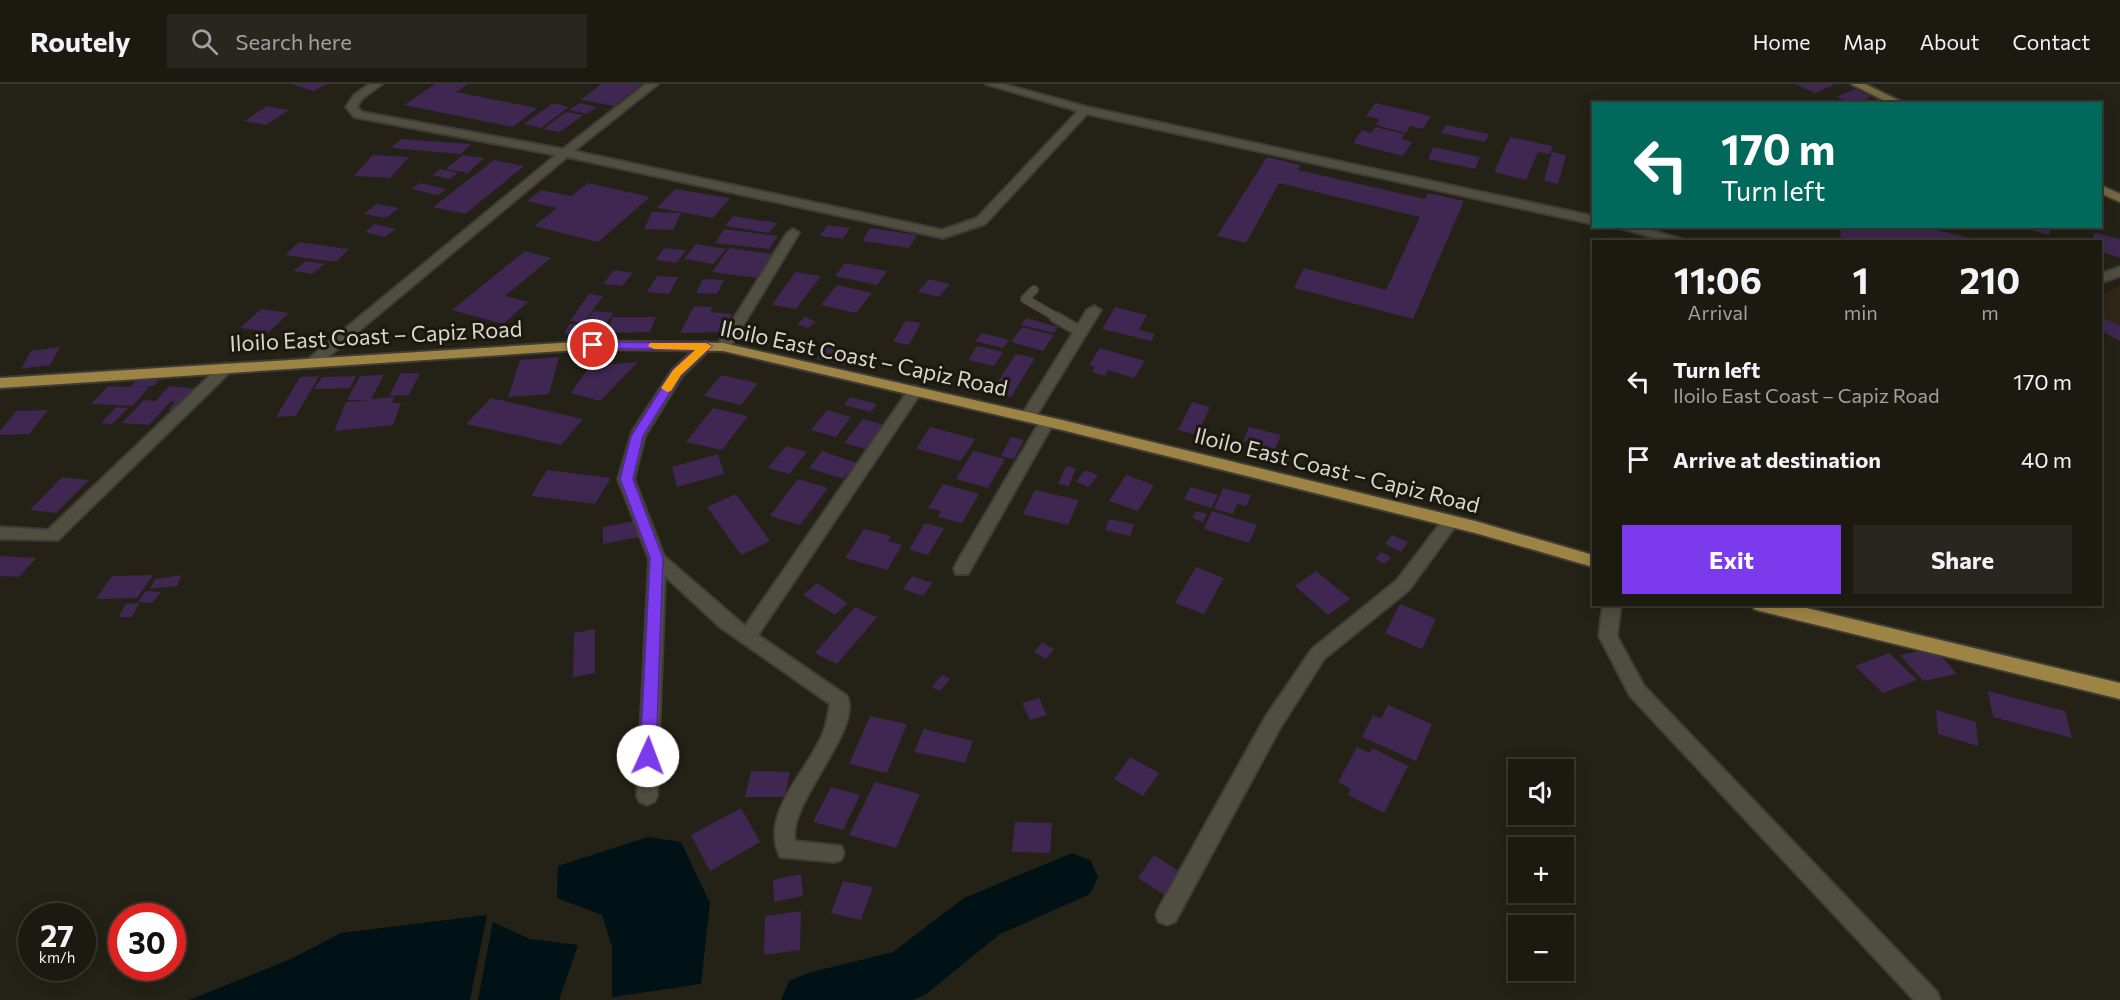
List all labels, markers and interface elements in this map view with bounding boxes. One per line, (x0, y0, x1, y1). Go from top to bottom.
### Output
search box (167, 14, 587, 68)
text: Routely (30, 24, 131, 58)
icon: search (188, 25, 221, 58)
text: Search here (236, 28, 352, 55)
text: Home (1753, 29, 1810, 54)
text: Map (1843, 29, 1887, 54)
text: About (1920, 29, 1979, 54)
text: Contact (2012, 29, 2090, 54)
text: 170 m (1721, 122, 1835, 174)
icon: left (1622, 126, 1700, 204)
text: Turn left (1721, 174, 1825, 207)
text: 11:06 (1674, 257, 1762, 301)
text: 1 (1853, 257, 1869, 301)
text: 210 (1960, 257, 2020, 301)
text: Arrival (1688, 300, 1748, 324)
text: min (1844, 300, 1878, 324)
text: m (1981, 300, 1999, 324)
street label: Iloilo East Coast – Capiz Road (229, 314, 523, 357)
street label: Iloilo East Coast – Capiz Road (718, 314, 1010, 401)
pin (567, 319, 618, 370)
icon: arrive (576, 328, 609, 361)
text: Turn left (1673, 356, 1760, 383)
icon: left (1622, 365, 1655, 398)
text: 170 m (2013, 368, 2072, 395)
text: Iloilo East Coast – Capiz Road (1673, 383, 1939, 407)
street label: Iloilo East Coast – Capiz Road (1192, 421, 1483, 518)
icon: arrive (1622, 443, 1655, 476)
text: Arrive at destination (1673, 446, 1881, 473)
text: 40 m (2021, 446, 2072, 473)
button: Exit (1622, 525, 1841, 594)
button: Share (1853, 525, 2072, 594)
position arrow (616, 724, 680, 788)
map controls (1508, 759, 1574, 981)
button: sound (1508, 759, 1574, 825)
button: + (1508, 837, 1574, 903)
speed limit sign: 30 (108, 903, 186, 981)
button: − (1508, 915, 1574, 981)
text: 27 (40, 916, 74, 953)
text: km/h (39, 948, 75, 966)

